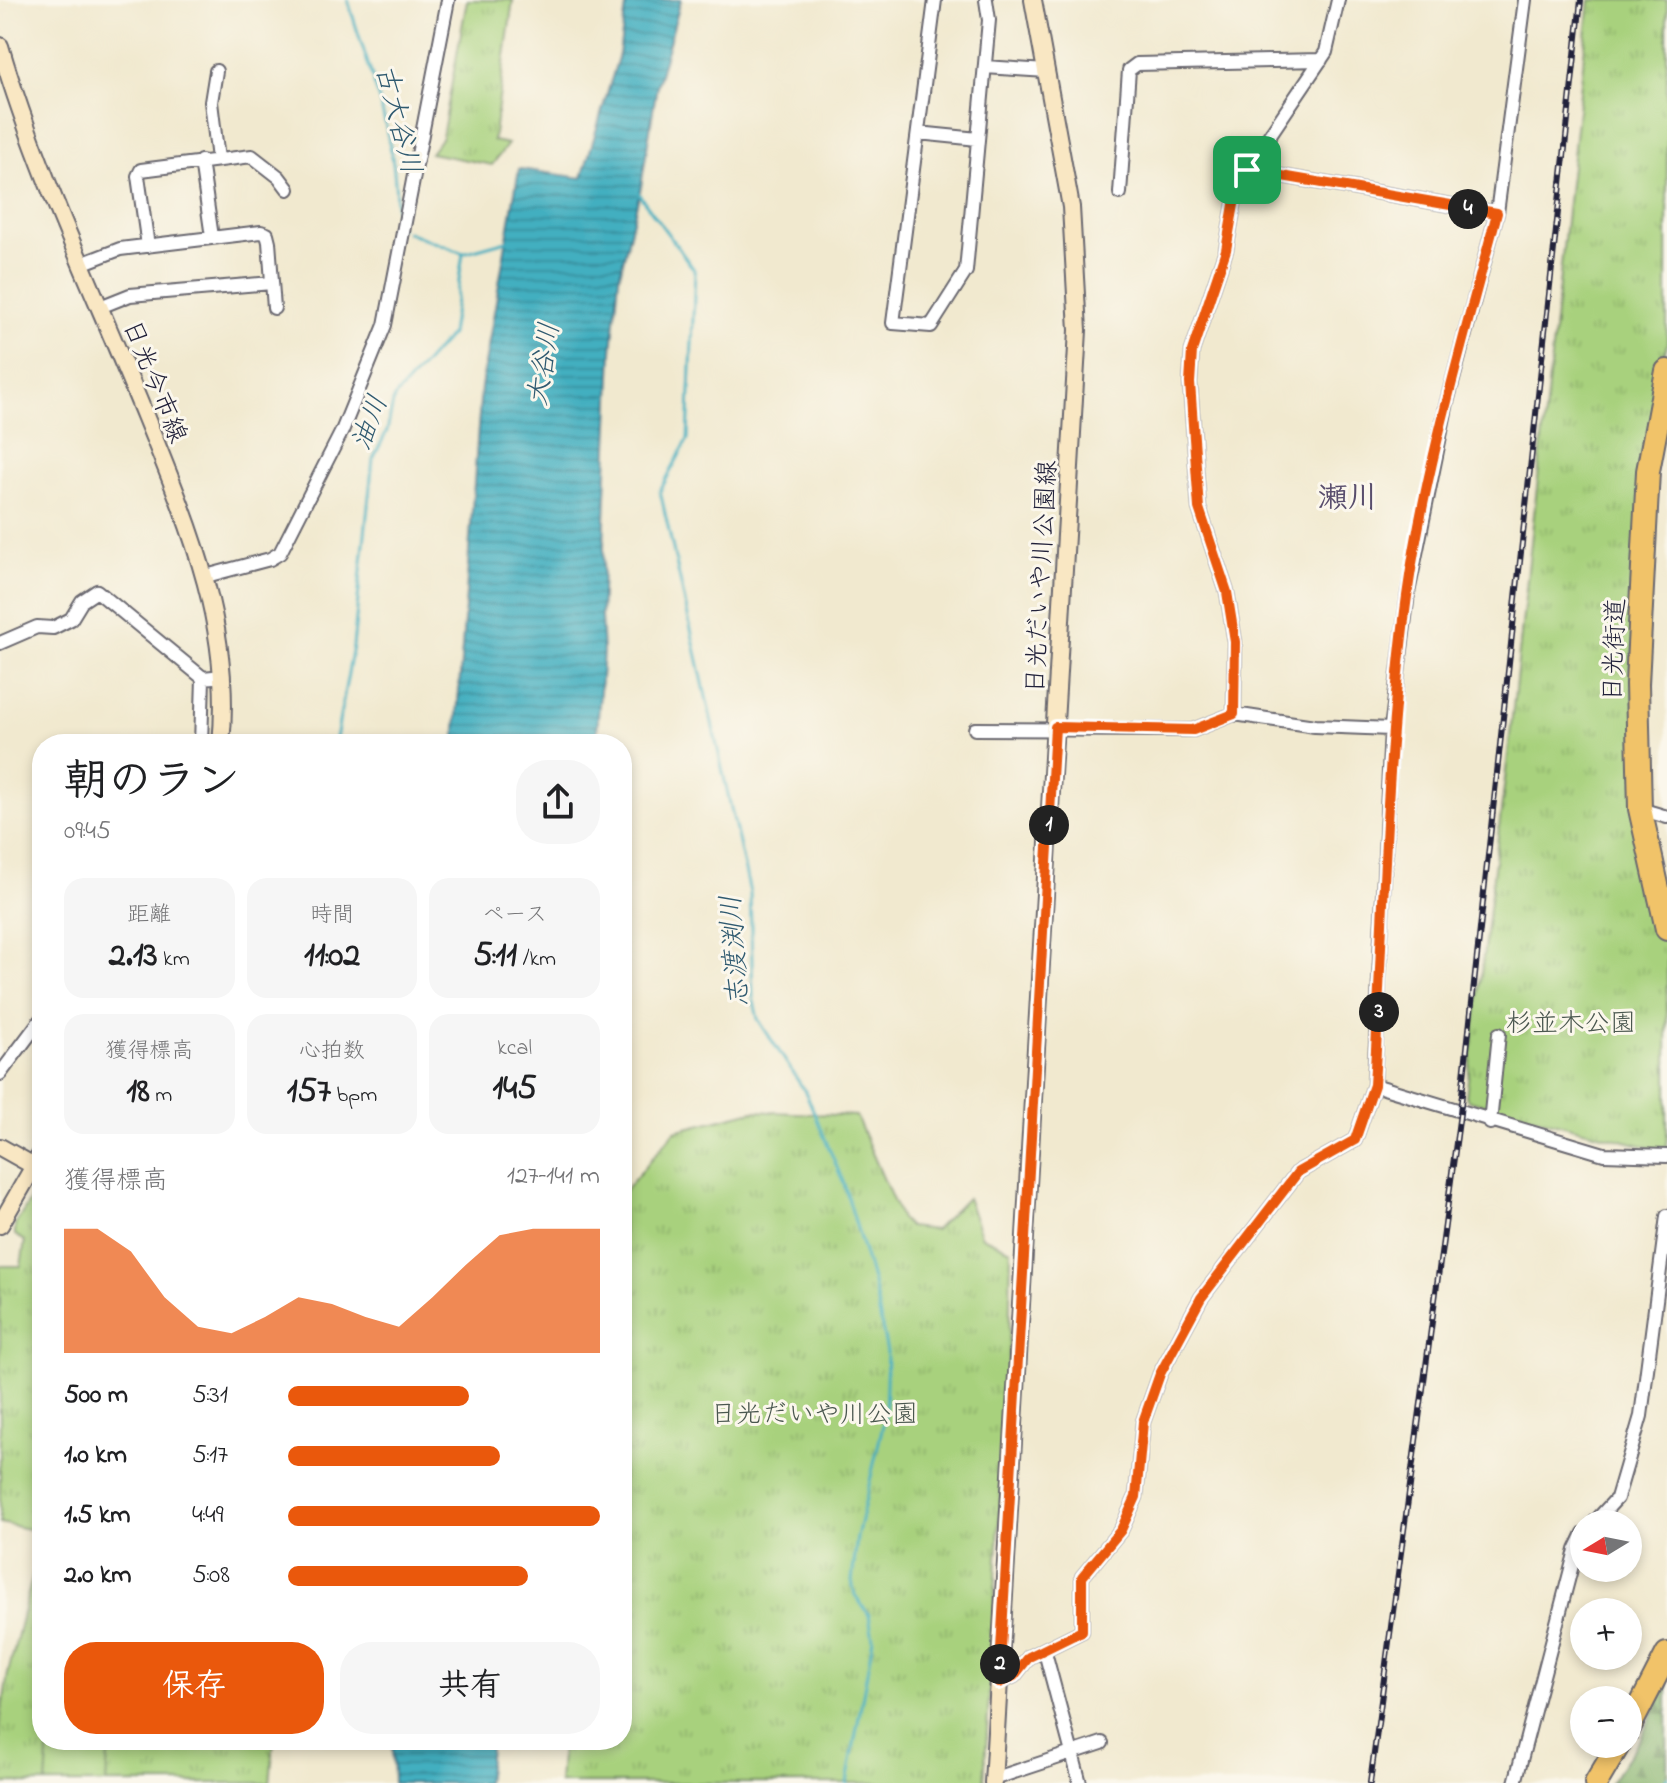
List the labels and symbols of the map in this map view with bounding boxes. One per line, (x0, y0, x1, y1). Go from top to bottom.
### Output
water label: 古大谷川 (363, 61, 430, 179)
pin (1213, 136, 1281, 204)
pin: 4 (1448, 189, 1488, 229)
street label: 日光今市線 (111, 315, 195, 450)
water label: 大谷川 (519, 320, 572, 409)
water label: 油川 (342, 390, 400, 457)
street label: 日光だいや川公園線 (1018, 459, 1068, 695)
district label: 瀬川 (1318, 478, 1378, 522)
street label: 日光街道 (1595, 597, 1637, 703)
pin: 1 (1029, 805, 1069, 845)
water label: 志渡渕川 (712, 893, 761, 1008)
pin: 3 (1359, 992, 1399, 1032)
park label: 杉並木公園 (1506, 1006, 1636, 1044)
park label: 日光だいや川公園 (710, 1397, 918, 1435)
north arrow (1570, 1510, 1642, 1582)
pin: 2 (980, 1644, 1020, 1684)

